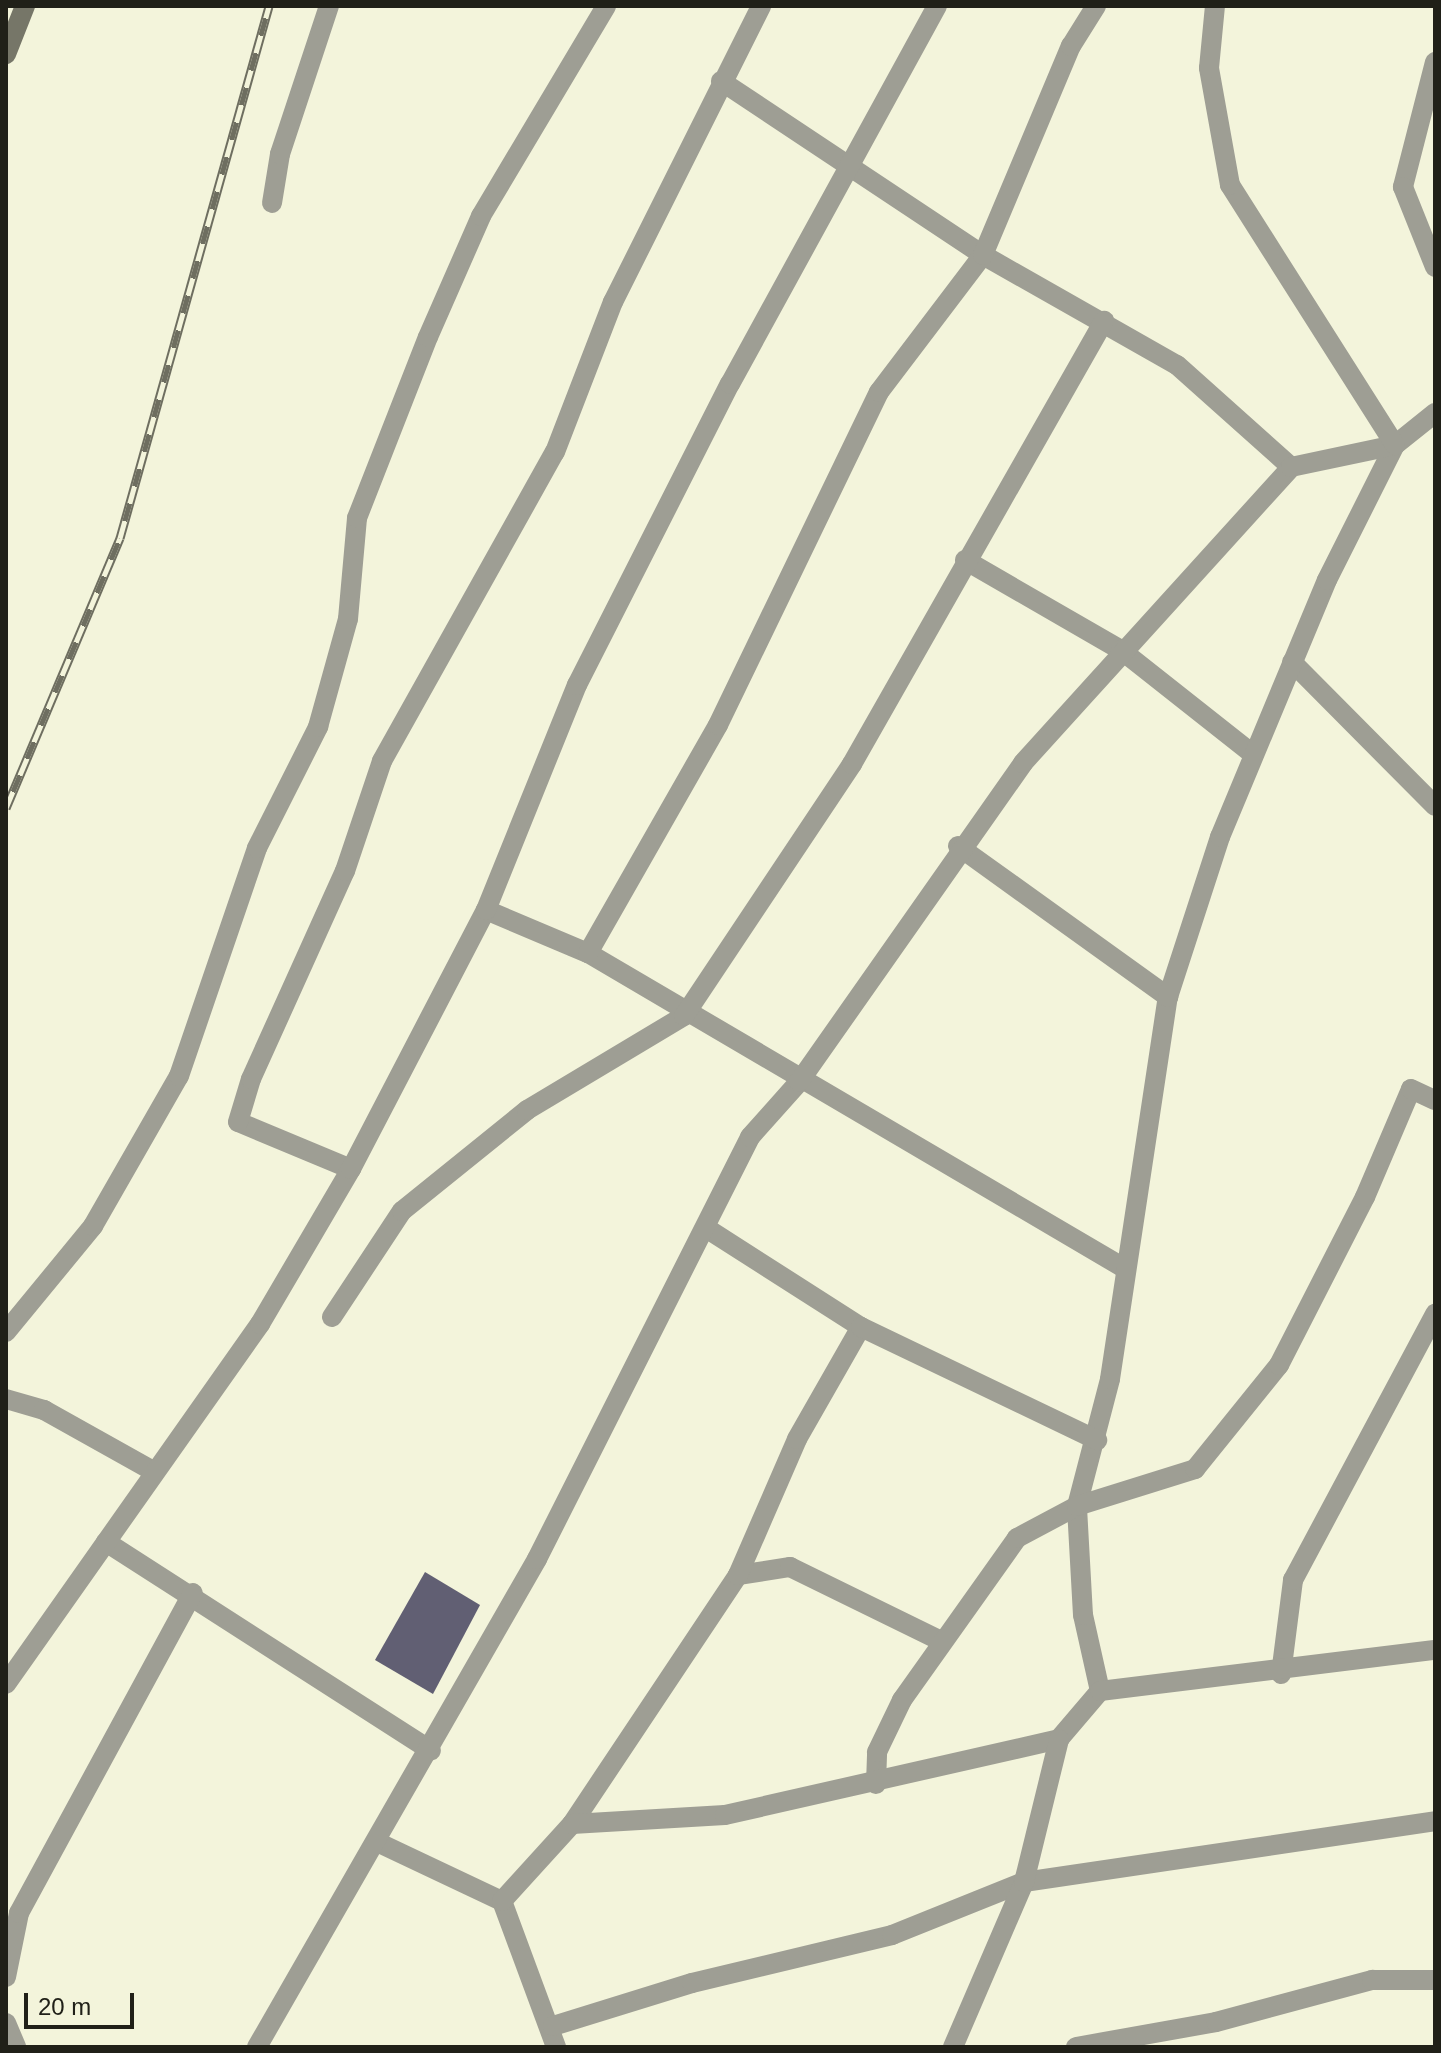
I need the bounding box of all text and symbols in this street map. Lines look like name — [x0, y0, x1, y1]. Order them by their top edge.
scale bar — [28, 1977, 138, 2027]
text: 20 m — [38, 1993, 91, 2020]

